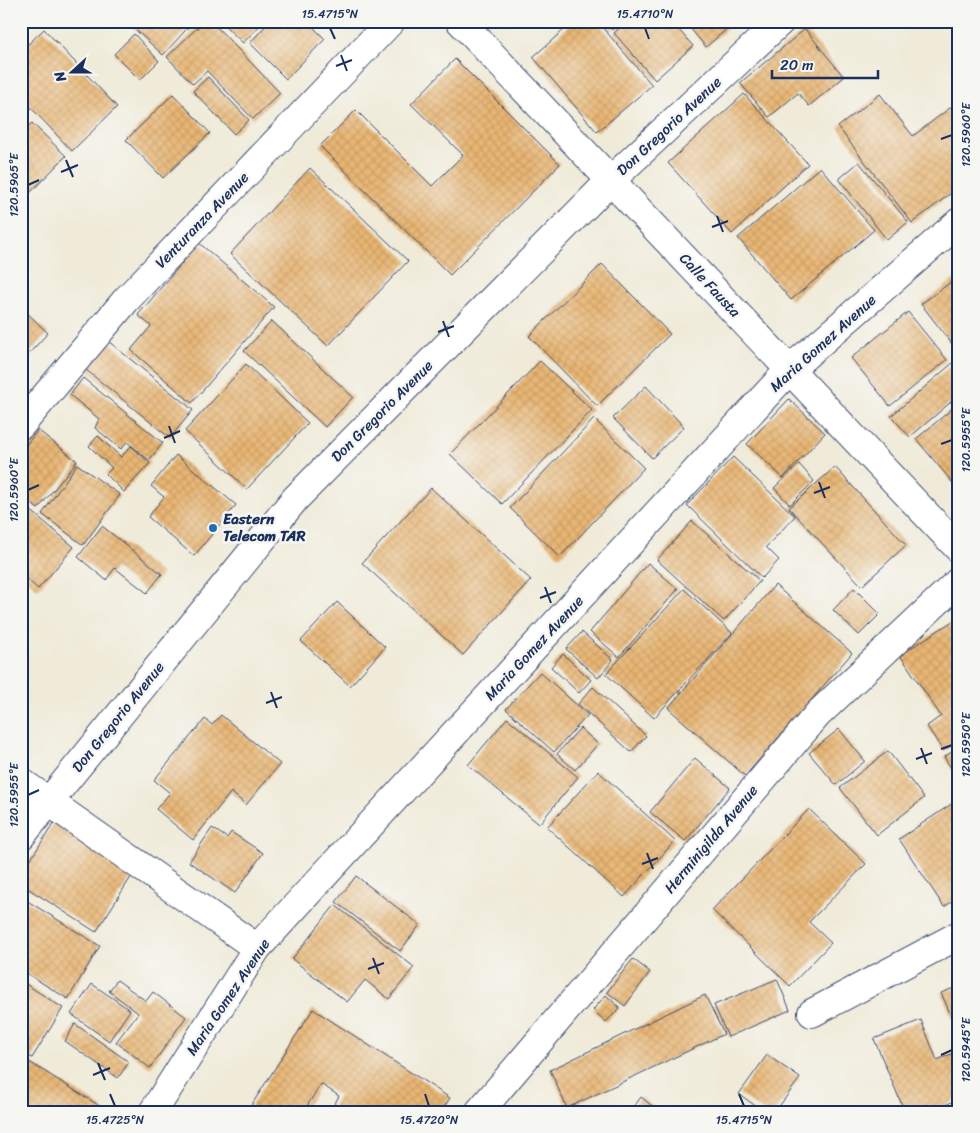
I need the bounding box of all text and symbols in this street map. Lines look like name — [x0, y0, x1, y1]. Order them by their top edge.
text: 15.4715°N — [302, 3, 359, 25]
text: 15.4710°N — [617, 3, 674, 25]
north arrow — [48, 48, 98, 98]
scale bar — [772, 48, 879, 80]
text: 20 m — [780, 52, 814, 78]
text: N — [47, 67, 74, 86]
street label: Don Gregorio Avenue — [610, 70, 728, 182]
text: 120.5960°E — [955, 102, 977, 167]
text: 120.5965°E — [3, 152, 25, 217]
street label: Venturanza Avenue — [149, 165, 256, 275]
street label: Calle Fausta — [673, 247, 747, 324]
street label: Maria Gomez Avenue — [764, 287, 883, 398]
street label: Don Gregorio Avenue — [325, 353, 440, 468]
text: 120.5955°E — [955, 406, 977, 472]
text: 120.5960°E — [3, 457, 25, 522]
place label: Eastern Telecom TAR — [223, 506, 306, 549]
marker: Eastern Telecom TAR — [207, 522, 219, 534]
street label: Maria Gomez Avenue — [478, 589, 590, 707]
street label: Don Gregorio Avenue — [65, 656, 171, 778]
text: 120.5950°E — [955, 711, 977, 777]
text: 120.5955°E — [3, 761, 25, 827]
street label: Herminigilda Avenue — [657, 778, 765, 899]
street label: Maria Gomez Avenue — [179, 933, 277, 1061]
text: 120.5945°E — [955, 1016, 977, 1082]
text: 15.4725°N — [86, 1109, 145, 1131]
text: 15.4720°N — [400, 1109, 459, 1131]
text: 15.4715°N — [716, 1109, 773, 1131]

